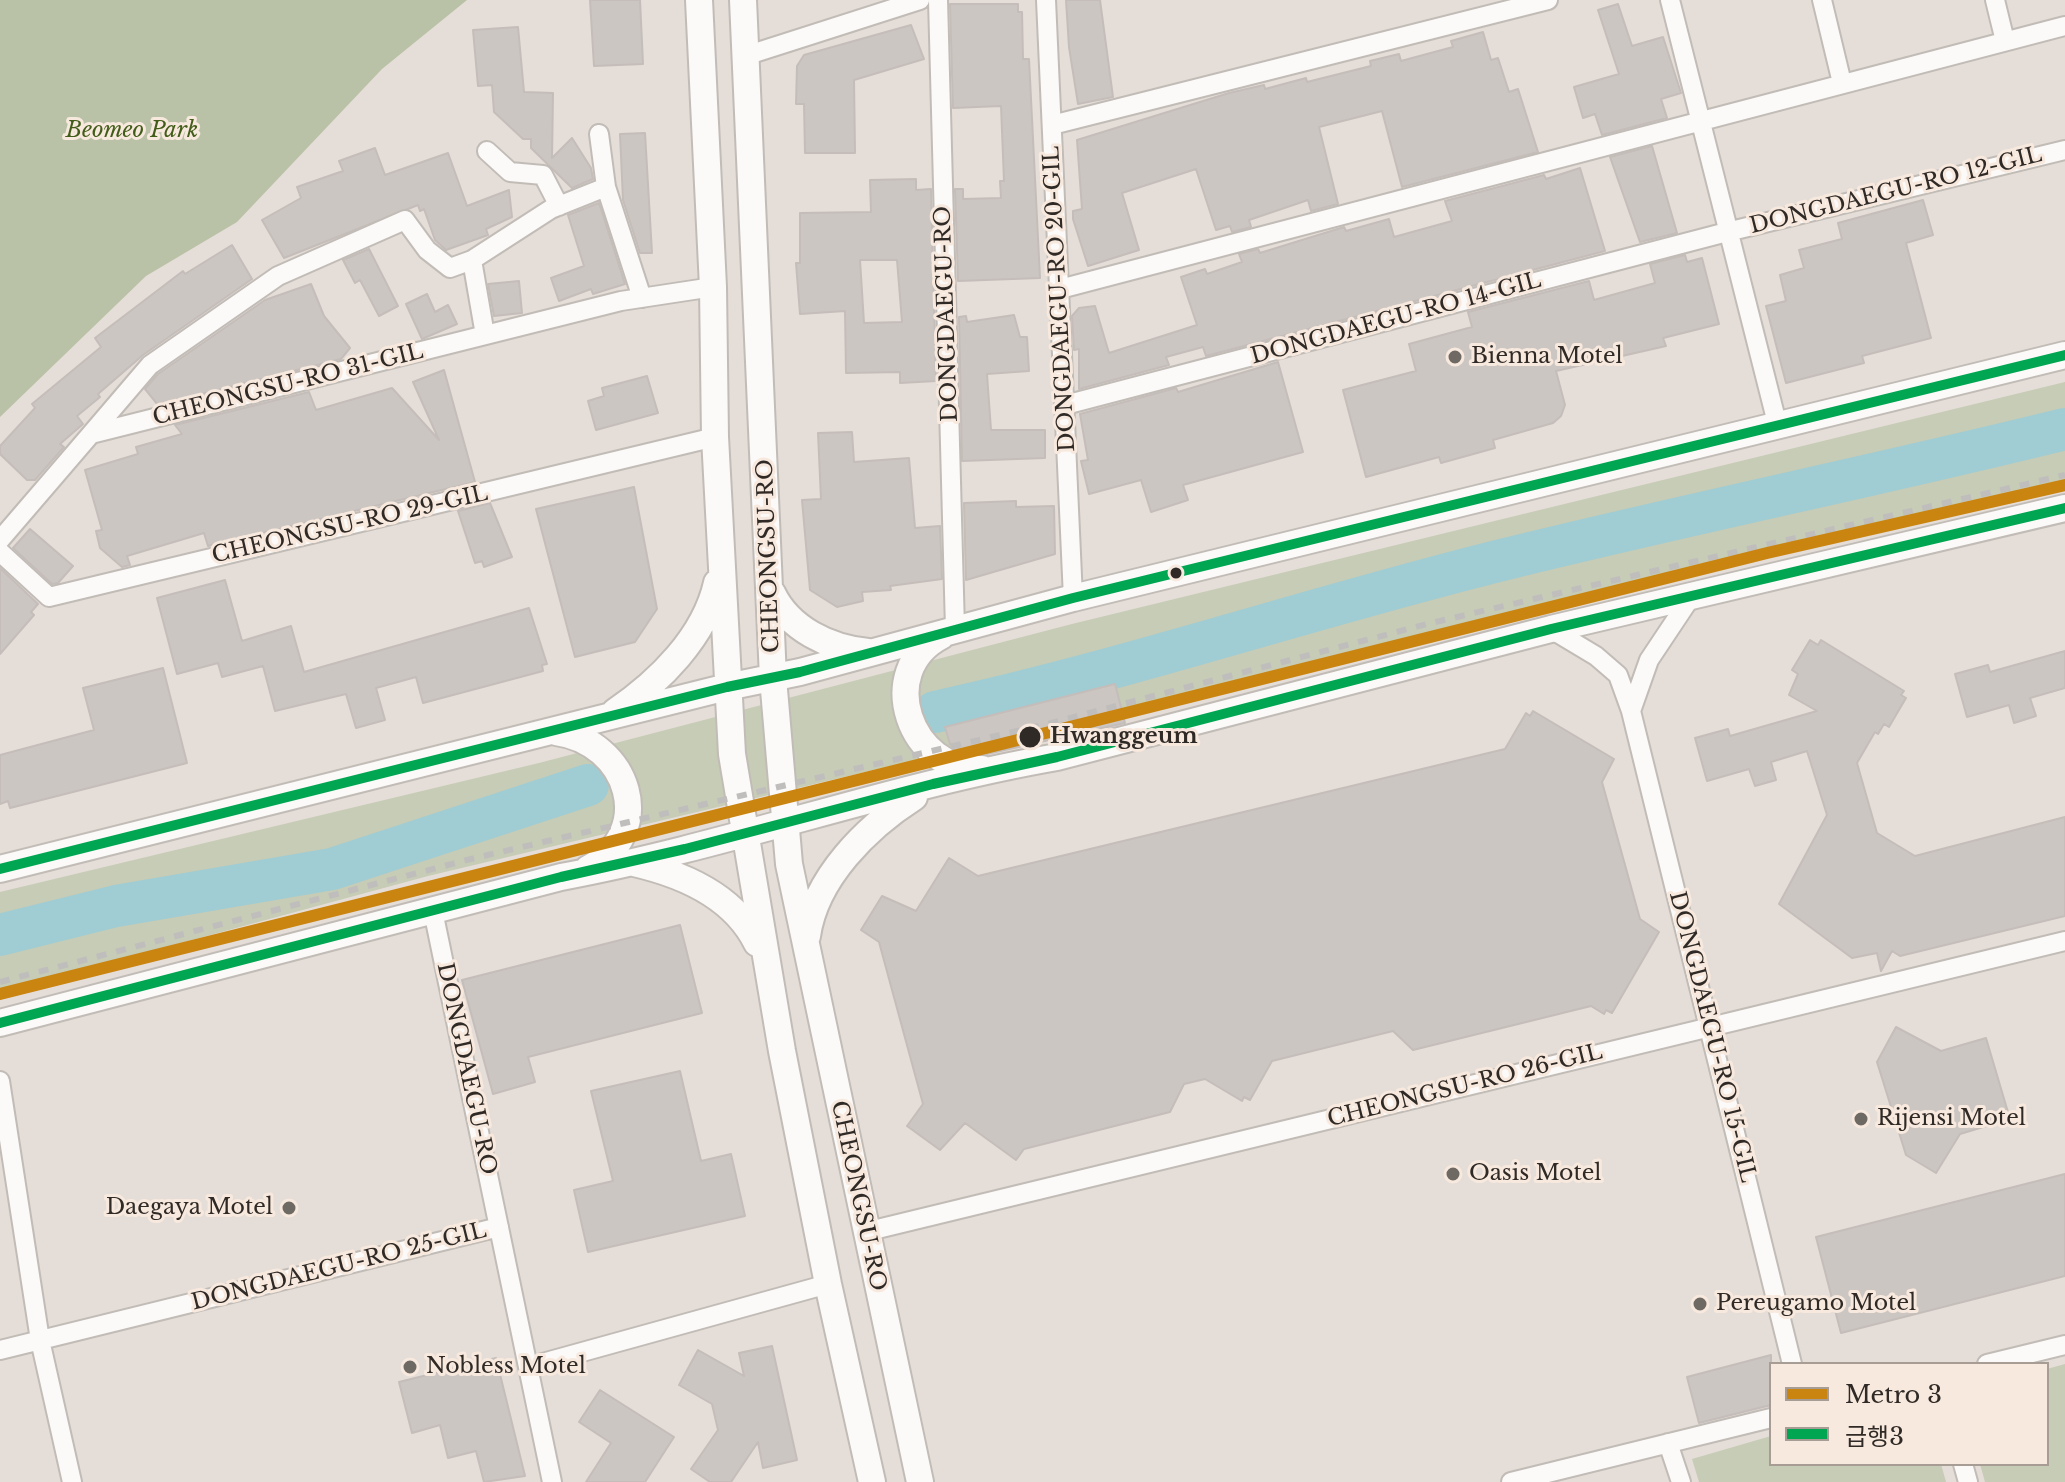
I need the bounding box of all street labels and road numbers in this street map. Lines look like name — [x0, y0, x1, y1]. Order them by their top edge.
street label: DONGDAEGU-RO 12-GIL — [1747, 142, 2045, 240]
street label: DONGDAEGU-RO 20-GIL — [1039, 145, 1081, 453]
street label: DONGDAEGU-RO — [930, 206, 964, 422]
street label: DONGDAEGU-RO 14-GIL — [1248, 267, 1544, 371]
street label: CHEONGSU-RO 31-GIL — [150, 339, 426, 431]
street label: CHEONGSU-RO — [752, 459, 786, 653]
street label: CHEONGSU-RO 29-GIL — [209, 480, 491, 570]
street label: DONGDAEGU-RO 15-GIL — [1663, 889, 1761, 1185]
street label: DONGDAEGU-RO — [431, 961, 501, 1177]
street label: CHEONGSU-RO 26-GIL — [1325, 1039, 1605, 1133]
street label: CHEONGSU-RO — [825, 1098, 891, 1294]
street label: DONGDAEGU-RO 25-GIL — [189, 1218, 489, 1316]

